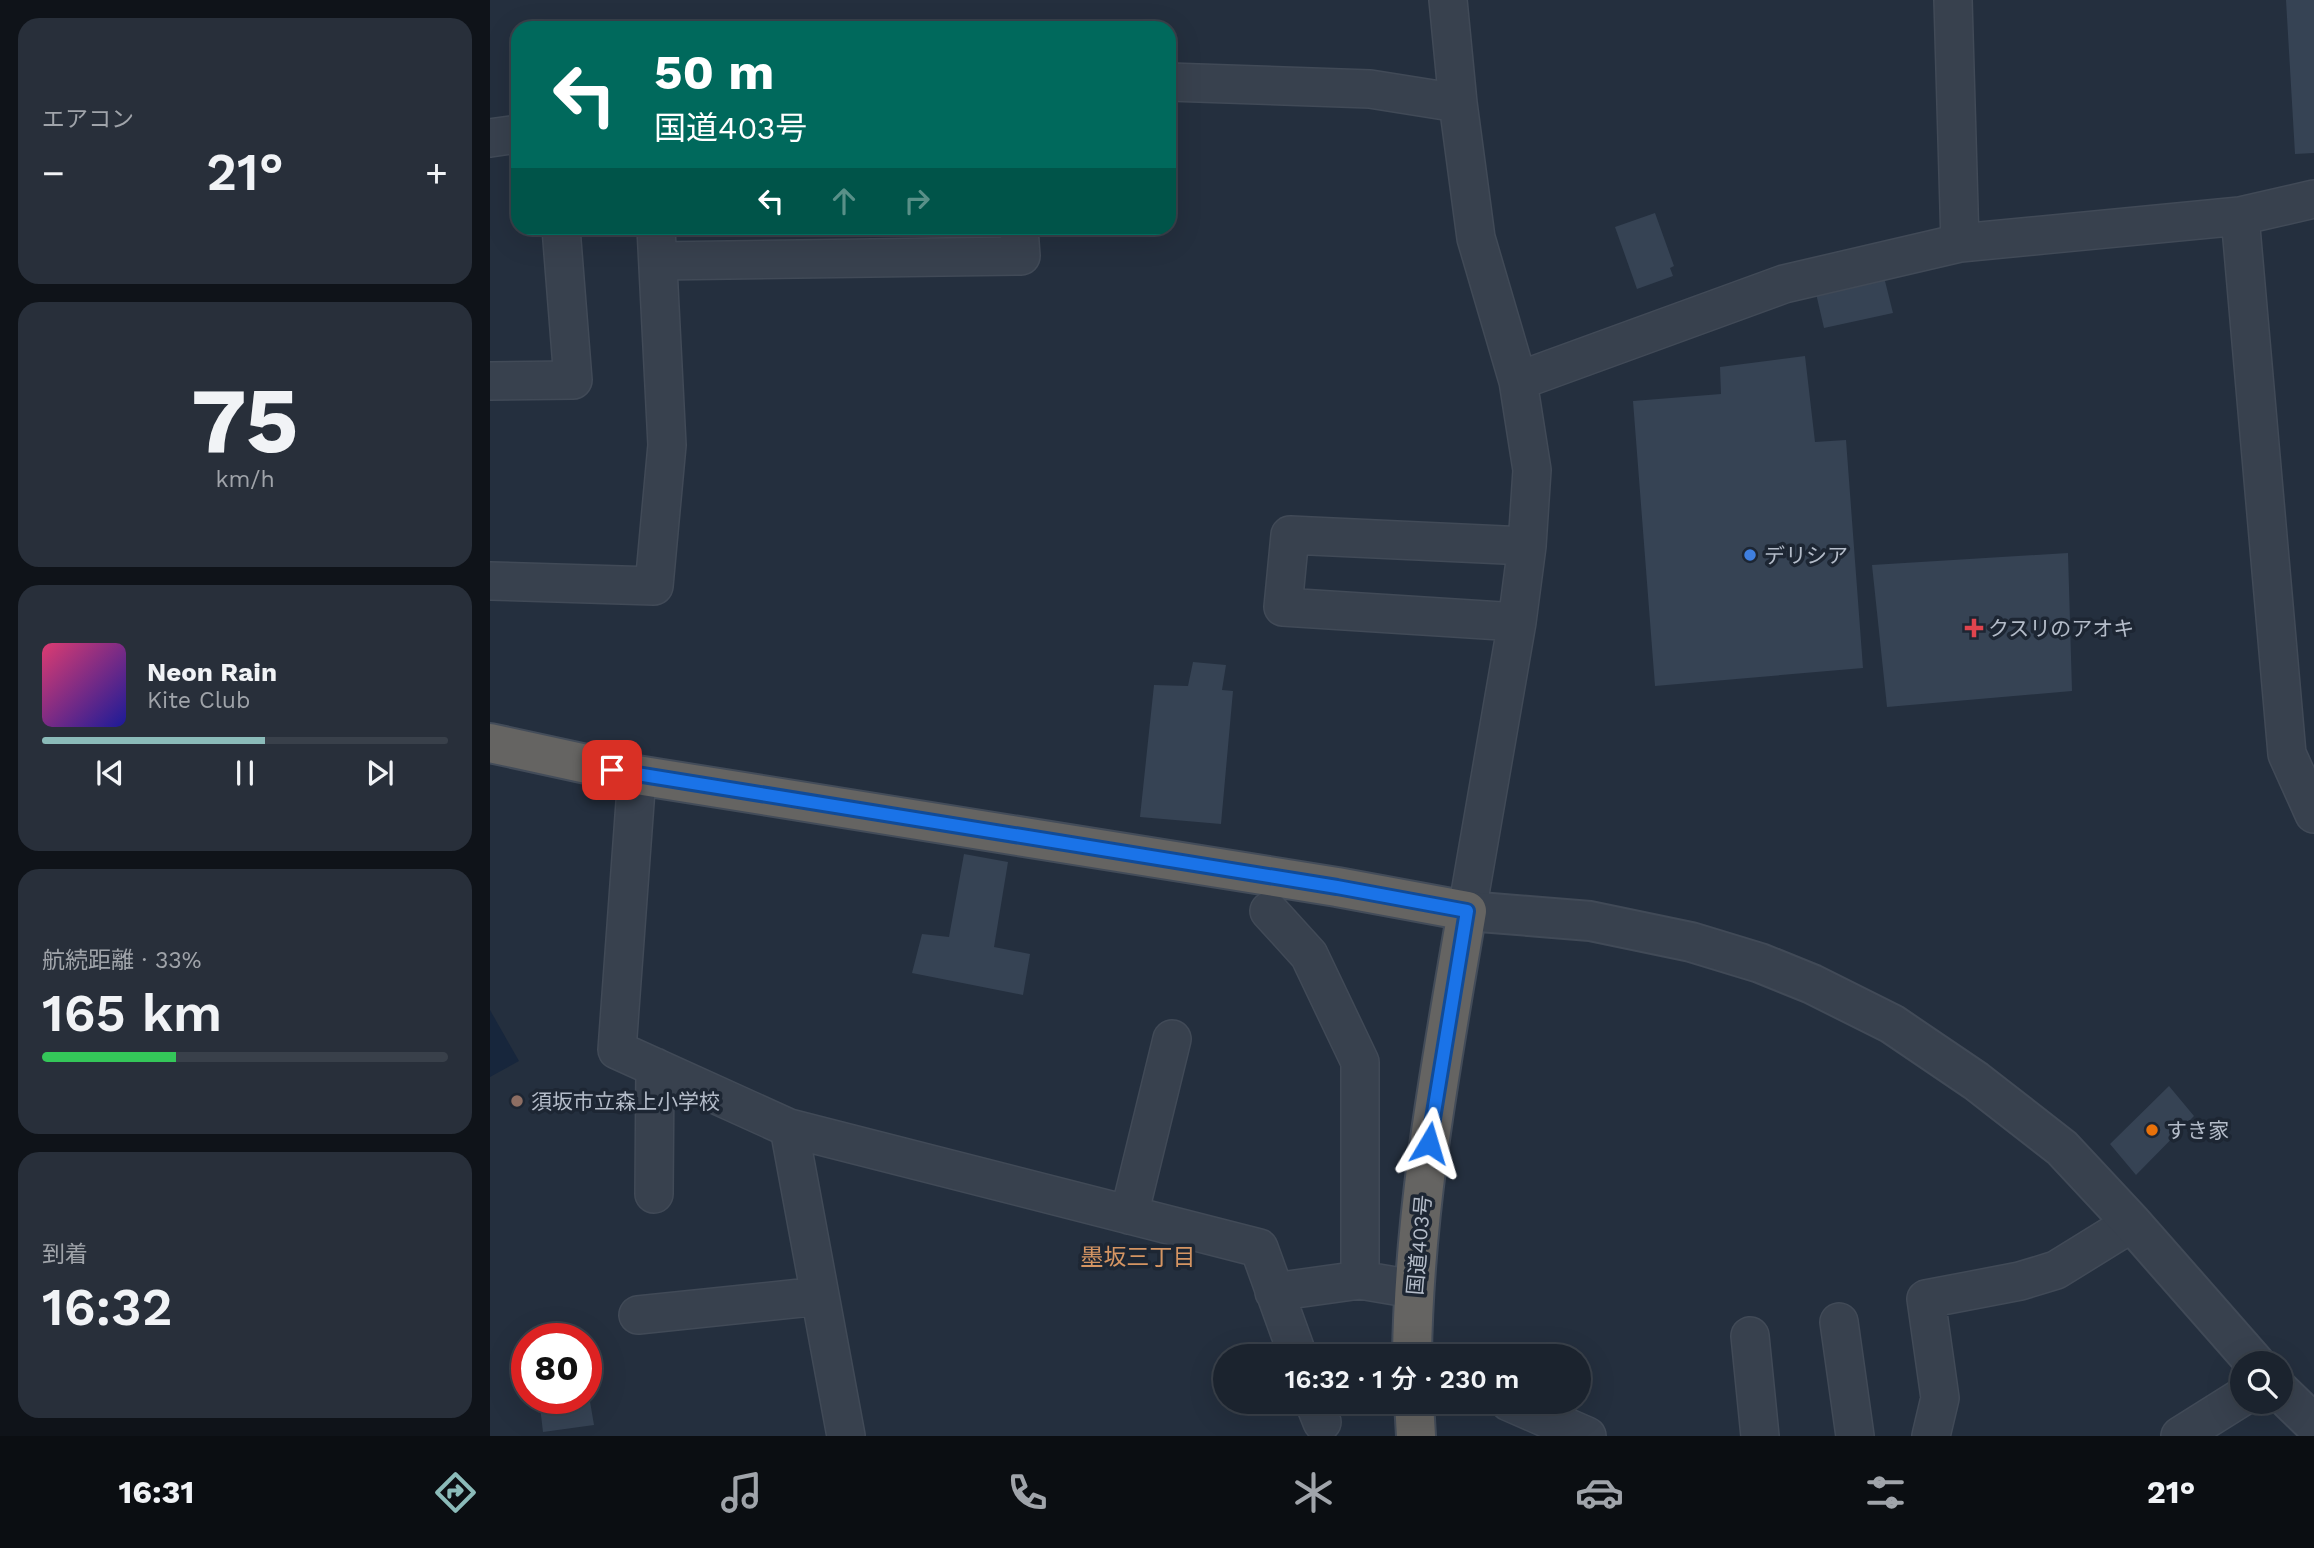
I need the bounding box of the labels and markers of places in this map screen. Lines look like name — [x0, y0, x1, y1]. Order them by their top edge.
place label: デリシア — [1764, 543, 1848, 568]
marker: デリシア — [1742, 547, 1758, 563]
place label: クスリのアオキ — [1988, 616, 2134, 641]
marker: クスリのアオキ — [1966, 620, 1982, 636]
pin — [582, 740, 642, 800]
place label: 須坂市立森上小学校 — [531, 1089, 720, 1114]
marker: 須坂市立森上小学校 — [509, 1093, 525, 1109]
place label: すき家 — [2166, 1118, 2229, 1143]
marker: すき家 — [2144, 1122, 2160, 1138]

